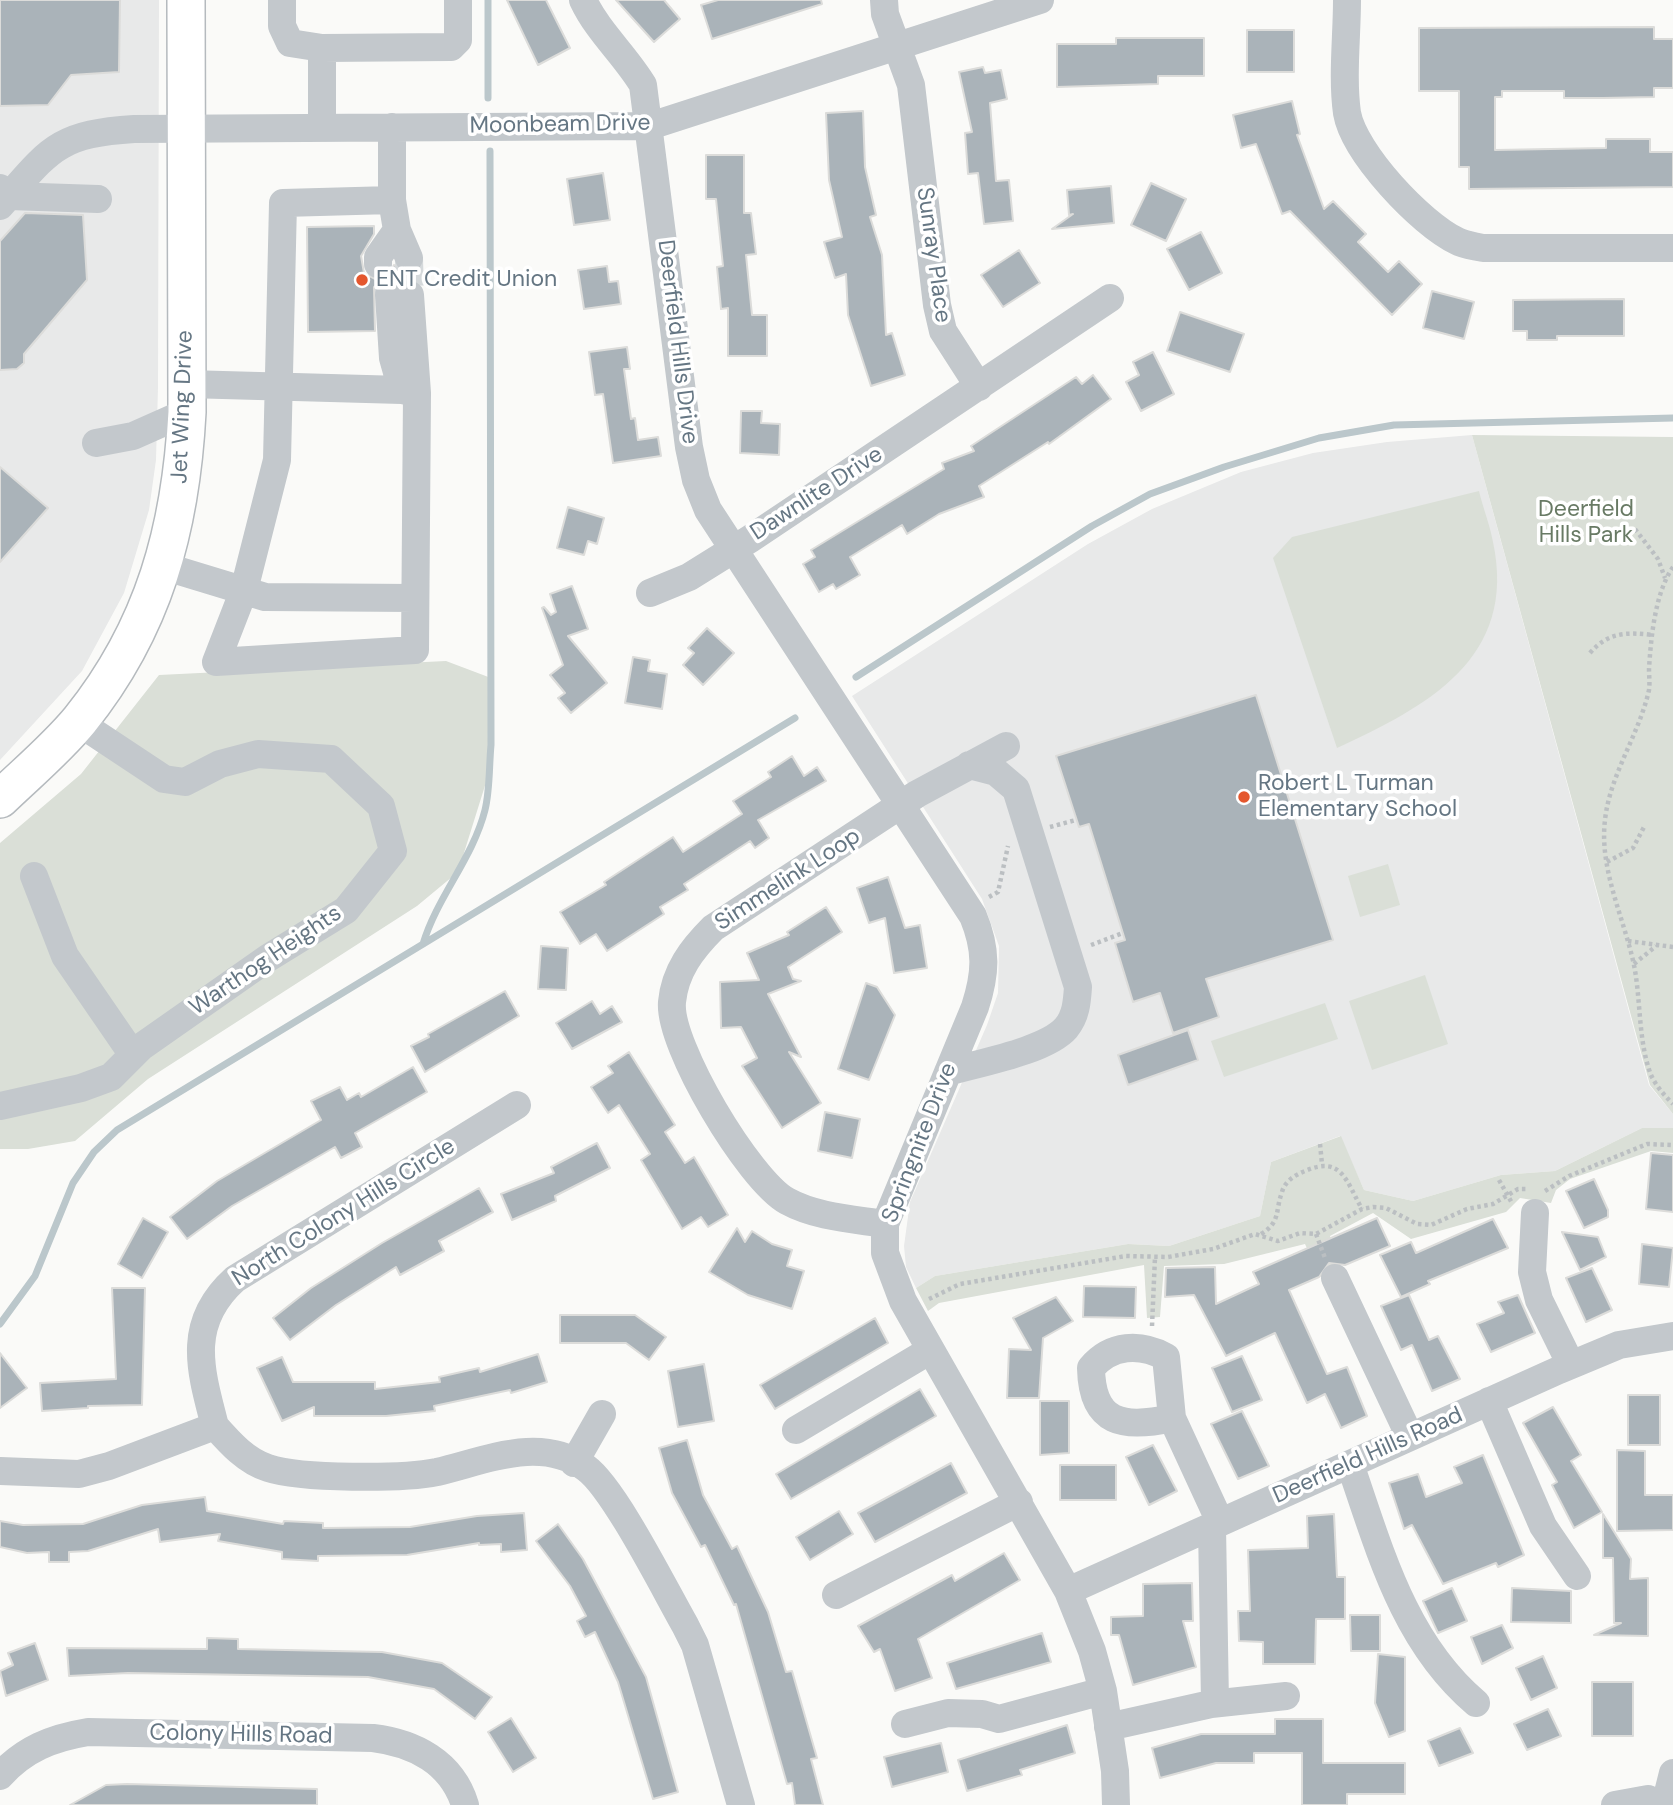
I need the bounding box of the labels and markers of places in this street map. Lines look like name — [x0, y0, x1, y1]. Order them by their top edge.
place label: ENT Credit Union — [376, 266, 557, 294]
marker: ENT Credit Union — [354, 272, 370, 288]
place label: Robert L Turman Elementary School — [1258, 770, 1457, 824]
marker: Robert L Turman Elementary School — [1236, 789, 1252, 805]

